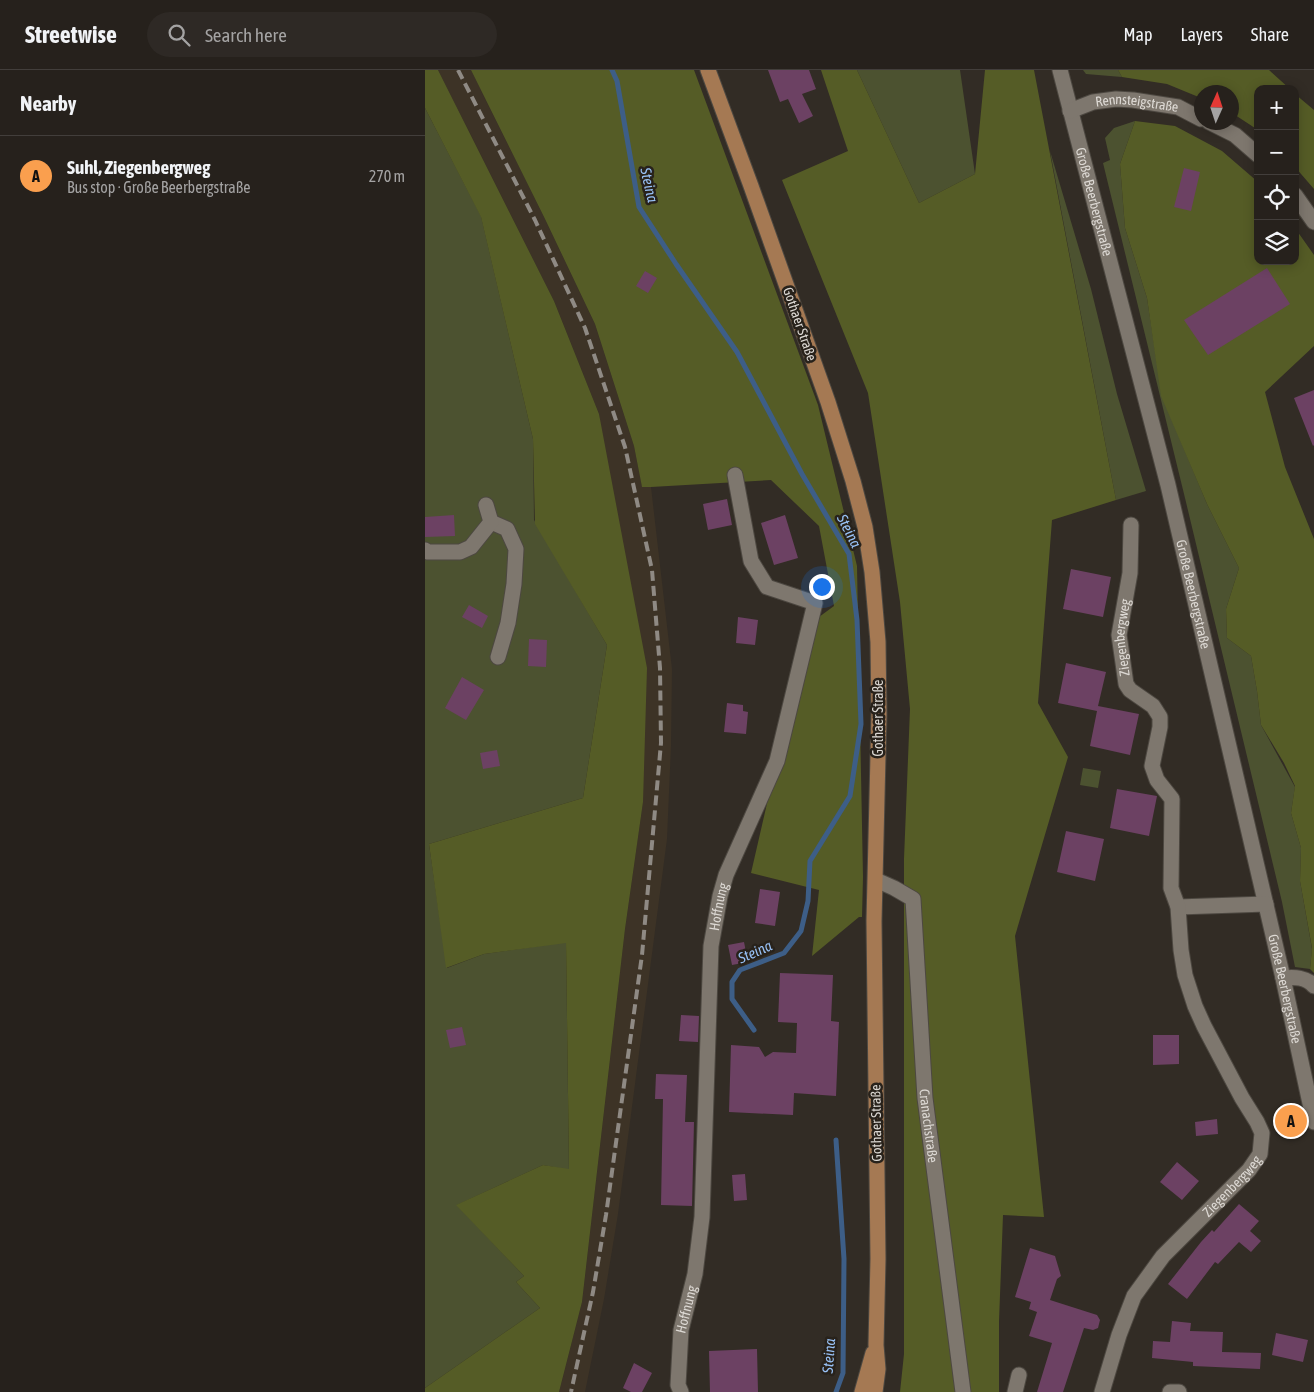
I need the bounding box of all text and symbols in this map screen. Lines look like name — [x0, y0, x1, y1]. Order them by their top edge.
search box — [147, 12, 497, 57]
text: Streetwise — [25, 21, 117, 48]
icon: search — [165, 21, 193, 49]
text: Search here — [205, 24, 287, 46]
text: Map — [1123, 24, 1152, 45]
text: Layers — [1180, 24, 1223, 45]
text: Share — [1251, 24, 1289, 45]
north arrow — [1194, 85, 1239, 130]
map controls — [1254, 85, 1299, 265]
button: + — [1254, 85, 1299, 130]
text: Nearby — [20, 91, 76, 115]
street label: Rennsteigstraße — [1094, 91, 1180, 115]
button: − — [1254, 130, 1299, 175]
street label: Große Beerbergstraße — [1072, 146, 1116, 258]
text: Suhl, Ziegenbergweg — [67, 156, 210, 178]
water label: Steina — [637, 165, 662, 204]
text: A — [32, 167, 40, 185]
text: 270 m — [369, 167, 405, 185]
button: locate — [1254, 175, 1299, 220]
text: Bus stop · Große Beerbergstraße — [67, 178, 250, 196]
button: layers — [1254, 220, 1299, 265]
street label: Gothaer Straße — [780, 285, 820, 363]
water label: Steina — [833, 510, 865, 550]
street label: Große Beerbergstraße — [1173, 538, 1214, 650]
your location — [809, 574, 835, 600]
street label: Ziegenbergweg — [1111, 598, 1133, 677]
street label: Gothaer Straße — [870, 680, 886, 756]
street label: Hoffnung — [706, 881, 731, 932]
street label: Große Beerbergstraße — [1265, 933, 1305, 1045]
water label: Steina — [734, 937, 774, 967]
street label: Gothaer Straße — [867, 1084, 885, 1162]
street label: Cranachstraße — [916, 1088, 941, 1164]
pin: A — [1275, 1102, 1307, 1140]
street label: Ziegenbergweg — [1199, 1152, 1265, 1220]
street label: Hoffnung — [672, 1284, 700, 1335]
water label: Steina — [819, 1338, 838, 1375]

